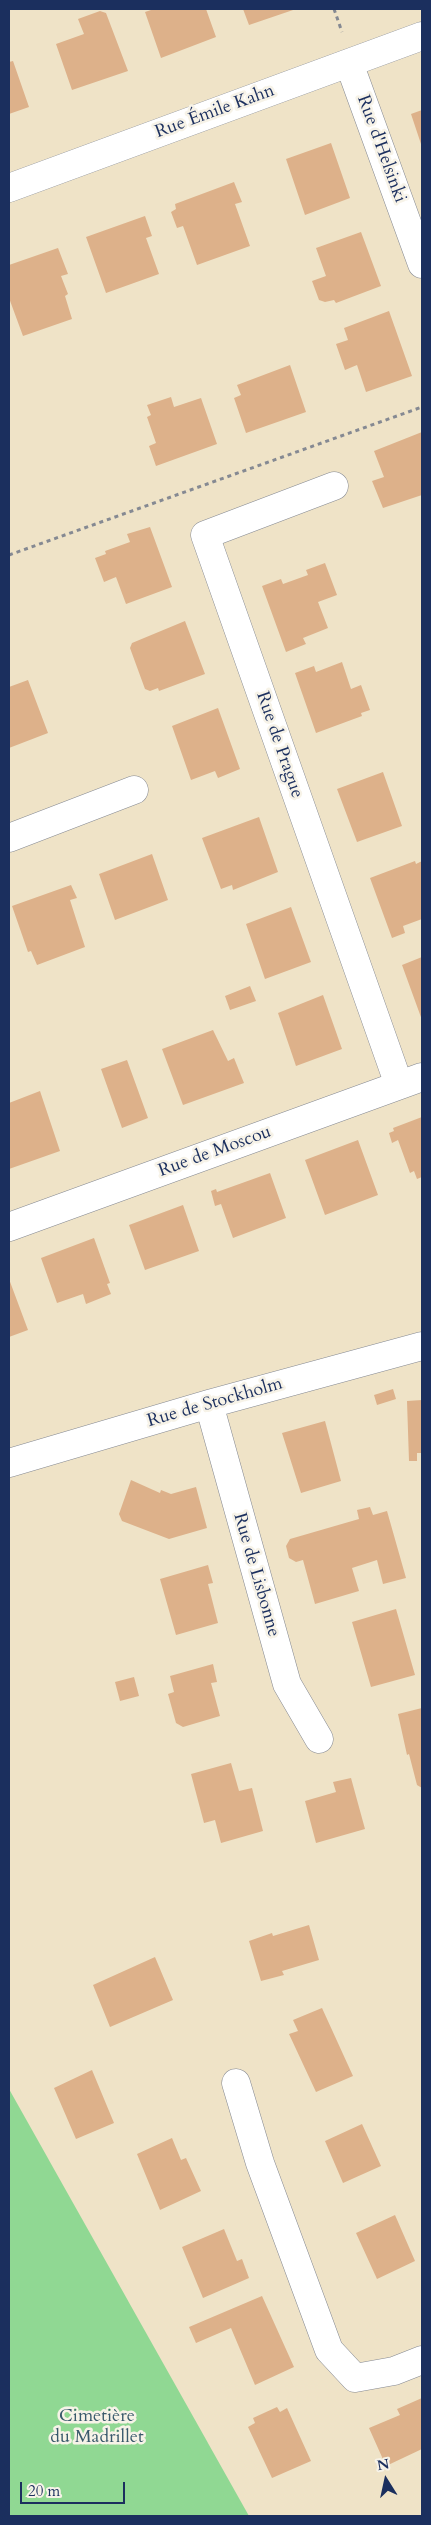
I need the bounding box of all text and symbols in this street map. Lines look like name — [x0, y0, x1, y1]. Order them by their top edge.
street label: Rue Émile Kahn — [152, 80, 278, 144]
street label: Rue d'Helsinki — [352, 92, 410, 206]
street label: Rue de Prague — [251, 689, 307, 801]
street label: Rue de Moscou — [156, 1122, 274, 1182]
street label: Rue de Stockholm — [145, 1373, 285, 1433]
street label: Rue de Lisbonne — [228, 1511, 284, 1639]
park label: Cimetière du Madrillet — [50, 2406, 144, 2448]
text: N — [376, 2454, 391, 2475]
north arrow — [361, 2455, 411, 2505]
scale bar — [22, 2472, 128, 2504]
text: 20 m — [28, 2481, 60, 2501]

